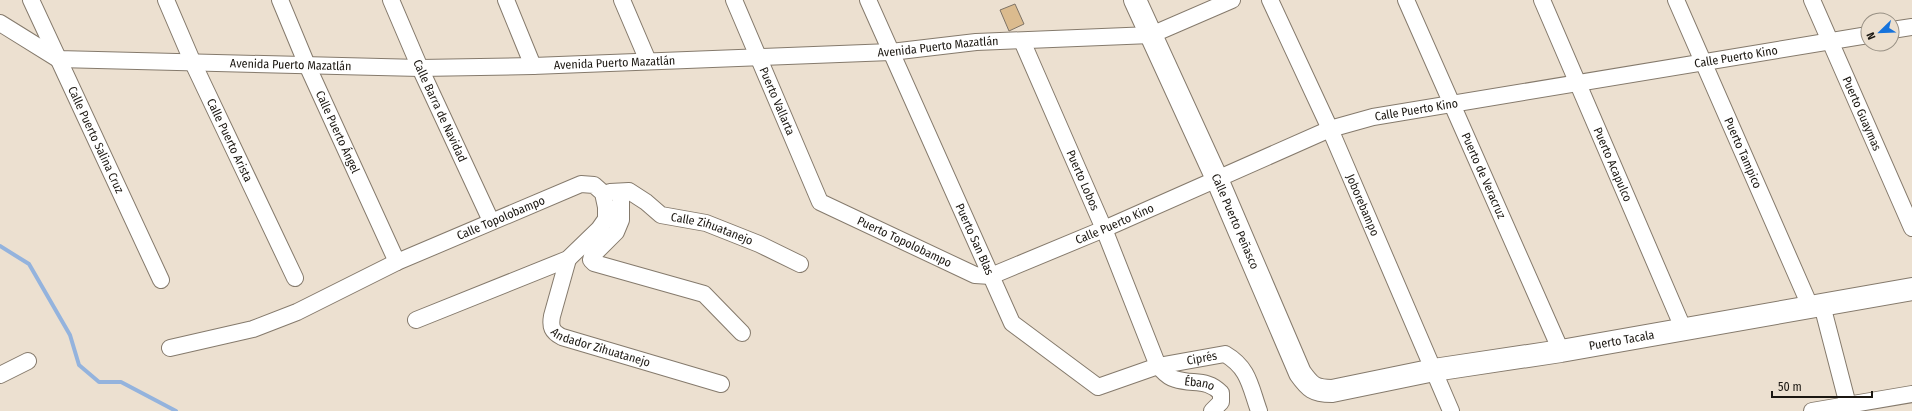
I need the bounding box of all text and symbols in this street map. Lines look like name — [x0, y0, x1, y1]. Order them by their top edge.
north arrow — [1860, 12, 1900, 52]
text: N — [1864, 30, 1879, 41]
street label: Avenida Puerto Mazatlán — [877, 34, 999, 60]
street label: Calle Puerto Kino — [1693, 43, 1779, 71]
street label: Avenida Puerto Mazatlán — [554, 53, 675, 72]
street label: Avenida Puerto Mazatlán — [230, 56, 352, 73]
street label: Calle Barra de Navidad — [410, 57, 470, 164]
street label: Puerto Vallarta — [756, 65, 798, 138]
street label: Puerto Guaymas — [1839, 74, 1884, 153]
street label: Calle Puerto Salina Cruz — [65, 84, 127, 196]
street label: Calle Puerto Ángel — [313, 88, 363, 175]
street label: Calle Puerto Arista — [204, 96, 255, 184]
street label: Calle Puerto Kino — [1374, 96, 1459, 124]
street label: Puerto Tampico — [1721, 115, 1765, 191]
street label: Puerto Acapulco — [1591, 125, 1635, 204]
street label: Puerto de Veracruz — [1459, 131, 1509, 221]
street label: Puerto Lobos — [1063, 148, 1102, 213]
street label: Calle Puerto Peñasco — [1209, 171, 1262, 271]
street label: Joborebampo — [1343, 172, 1382, 238]
street label: Calle Topolobampo — [455, 193, 547, 243]
street label: Puerto San Blas — [953, 201, 997, 277]
street label: Calle Puerto Kino — [1073, 201, 1156, 247]
street label: Calle Zihuatanejo — [670, 210, 755, 248]
street label: Puerto Topolobampo — [855, 214, 954, 270]
street label: Andador Zihuatanejo — [548, 325, 652, 370]
street label: Puerto Tacala — [1588, 328, 1655, 353]
street label: Ciprés — [1186, 349, 1218, 368]
street label: Ébano — [1184, 373, 1217, 393]
scale bar — [1772, 373, 1872, 399]
text: 50 m — [1778, 380, 1802, 394]

